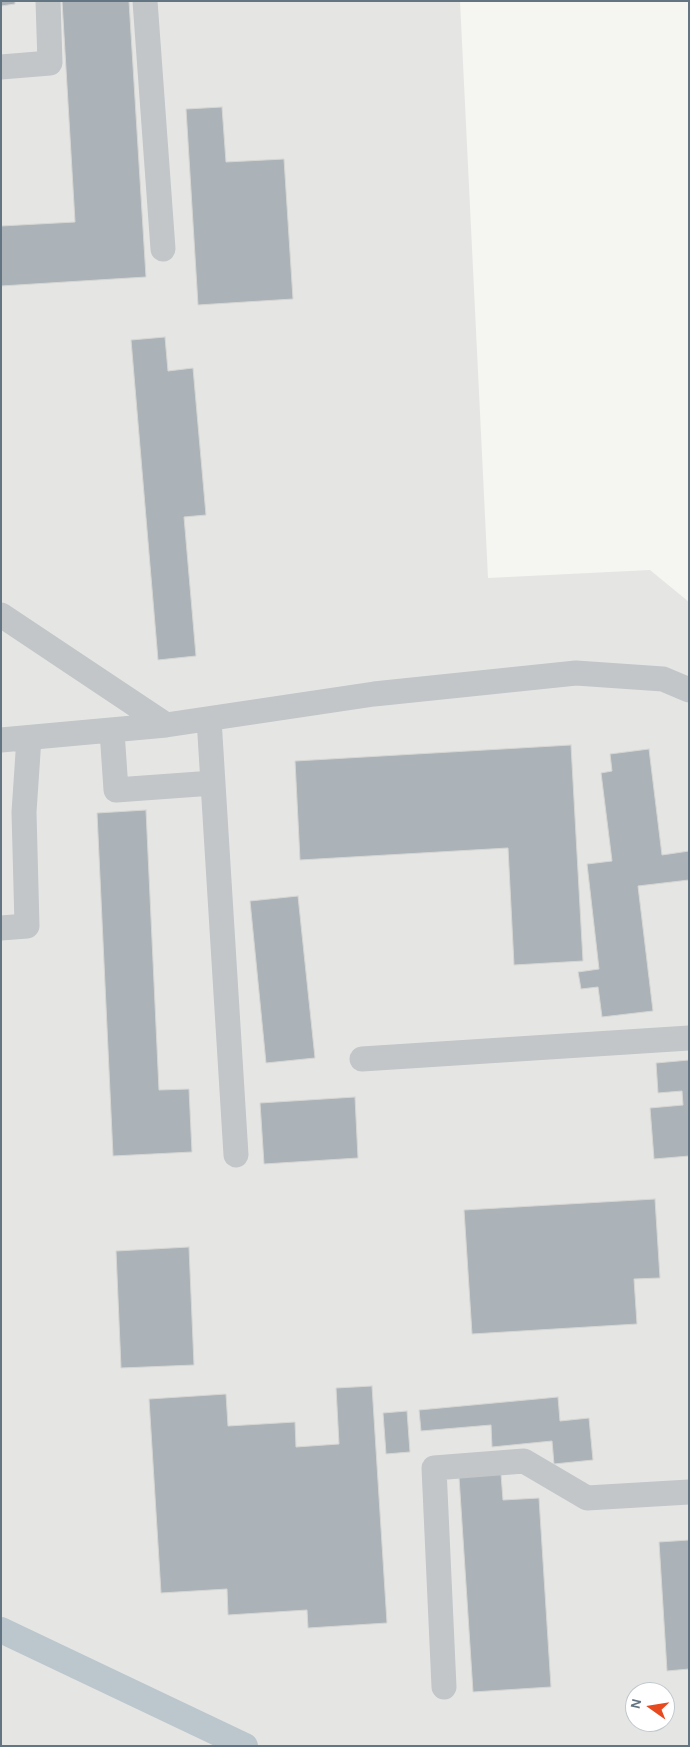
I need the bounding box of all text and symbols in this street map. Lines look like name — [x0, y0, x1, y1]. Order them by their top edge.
north arrow — [625, 1682, 675, 1732]
text: N — [628, 1698, 644, 1710]

